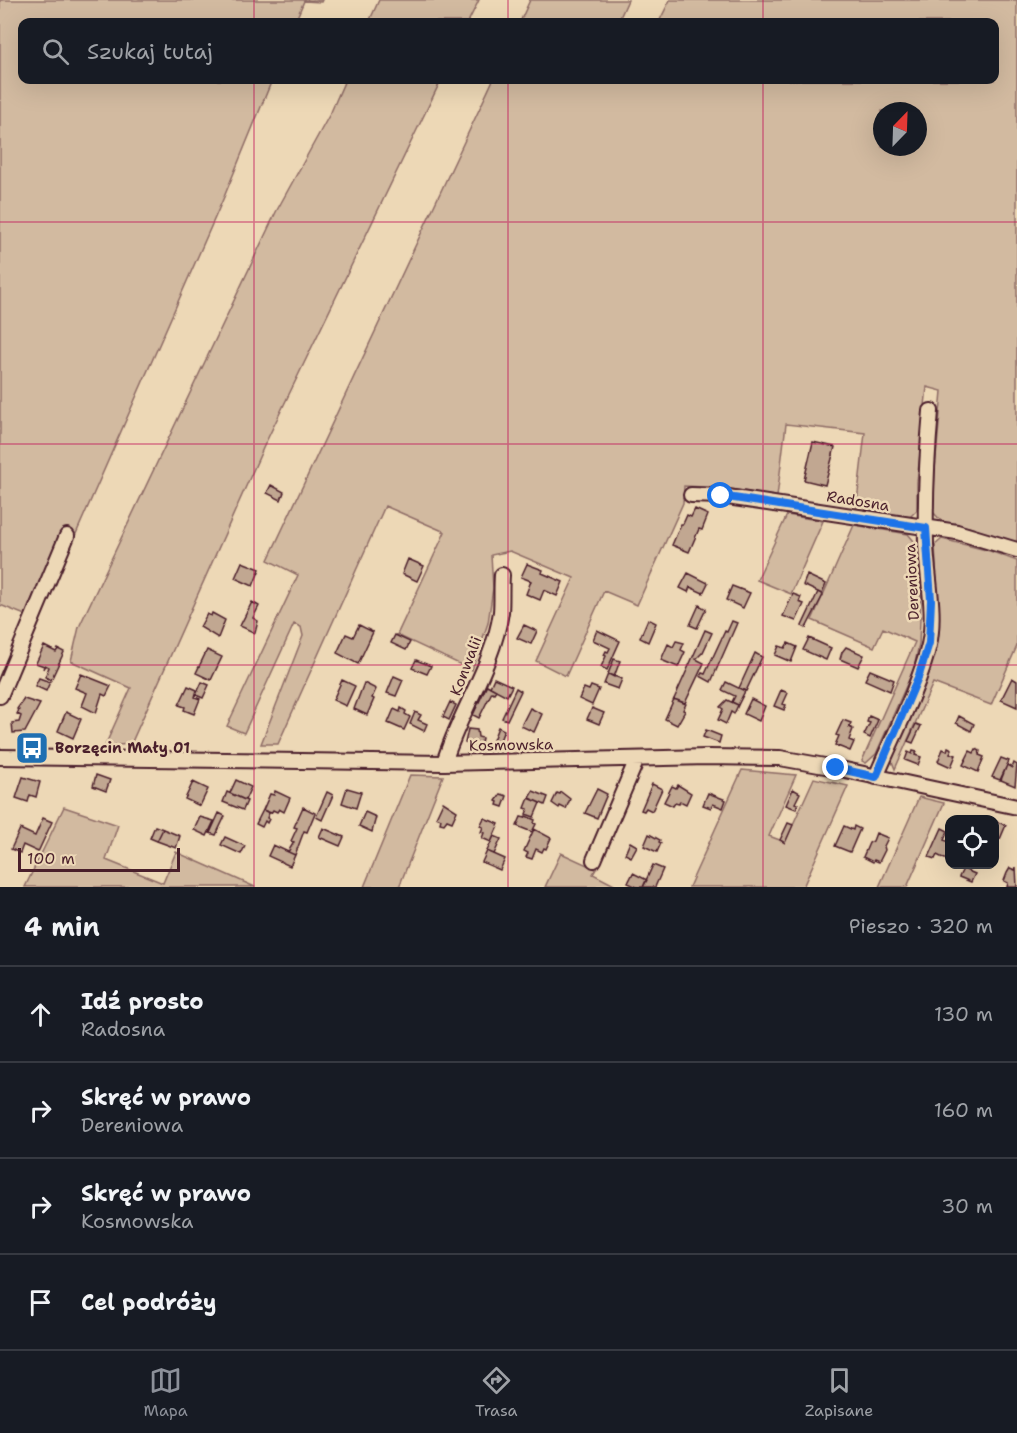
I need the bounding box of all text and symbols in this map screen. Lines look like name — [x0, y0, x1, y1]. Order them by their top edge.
search box — [18, 18, 999, 84]
icon: search — [39, 35, 72, 68]
text: Szukaj tutaj — [87, 37, 213, 66]
north arrow — [873, 102, 927, 156]
route start — [707, 482, 733, 508]
street label: Radosna — [825, 486, 891, 516]
street label: Dereniowa — [900, 543, 924, 621]
street label: Konwalii — [446, 633, 486, 699]
bus stop icon: Borzęcin Mały 01 — [14, 730, 50, 766]
street label: Kosmowska — [469, 734, 554, 756]
place label: Borzęcin Mały 01 — [55, 738, 190, 758]
route end — [822, 754, 848, 780]
map controls — [945, 815, 999, 869]
button: locate — [945, 815, 999, 869]
scale bar — [18, 845, 180, 872]
text: 100 m — [27, 848, 75, 869]
text: 4 min — [24, 909, 100, 944]
text: Pieszo · 320 m — [849, 913, 993, 939]
text: Idź prosto — [81, 987, 204, 1016]
icon: ahead — [24, 998, 57, 1031]
text: 130 m — [934, 1001, 993, 1027]
text: Radosna — [81, 1016, 165, 1042]
text: Skręć w prawo — [81, 1083, 251, 1112]
icon: right — [24, 1094, 57, 1127]
text: 160 m — [934, 1097, 993, 1123]
text: Dereniowa — [81, 1112, 183, 1138]
text: Skręć w prawo — [81, 1179, 251, 1208]
icon: right — [24, 1190, 57, 1223]
text: 30 m — [941, 1193, 993, 1219]
text: Kosmowska — [81, 1208, 194, 1234]
icon: arrive — [24, 1286, 57, 1319]
text: Cel podróży — [81, 1288, 217, 1317]
tab: Mapa — [144, 1364, 188, 1421]
tab: Trasa — [475, 1364, 518, 1421]
tab: Zapisane — [805, 1364, 873, 1421]

